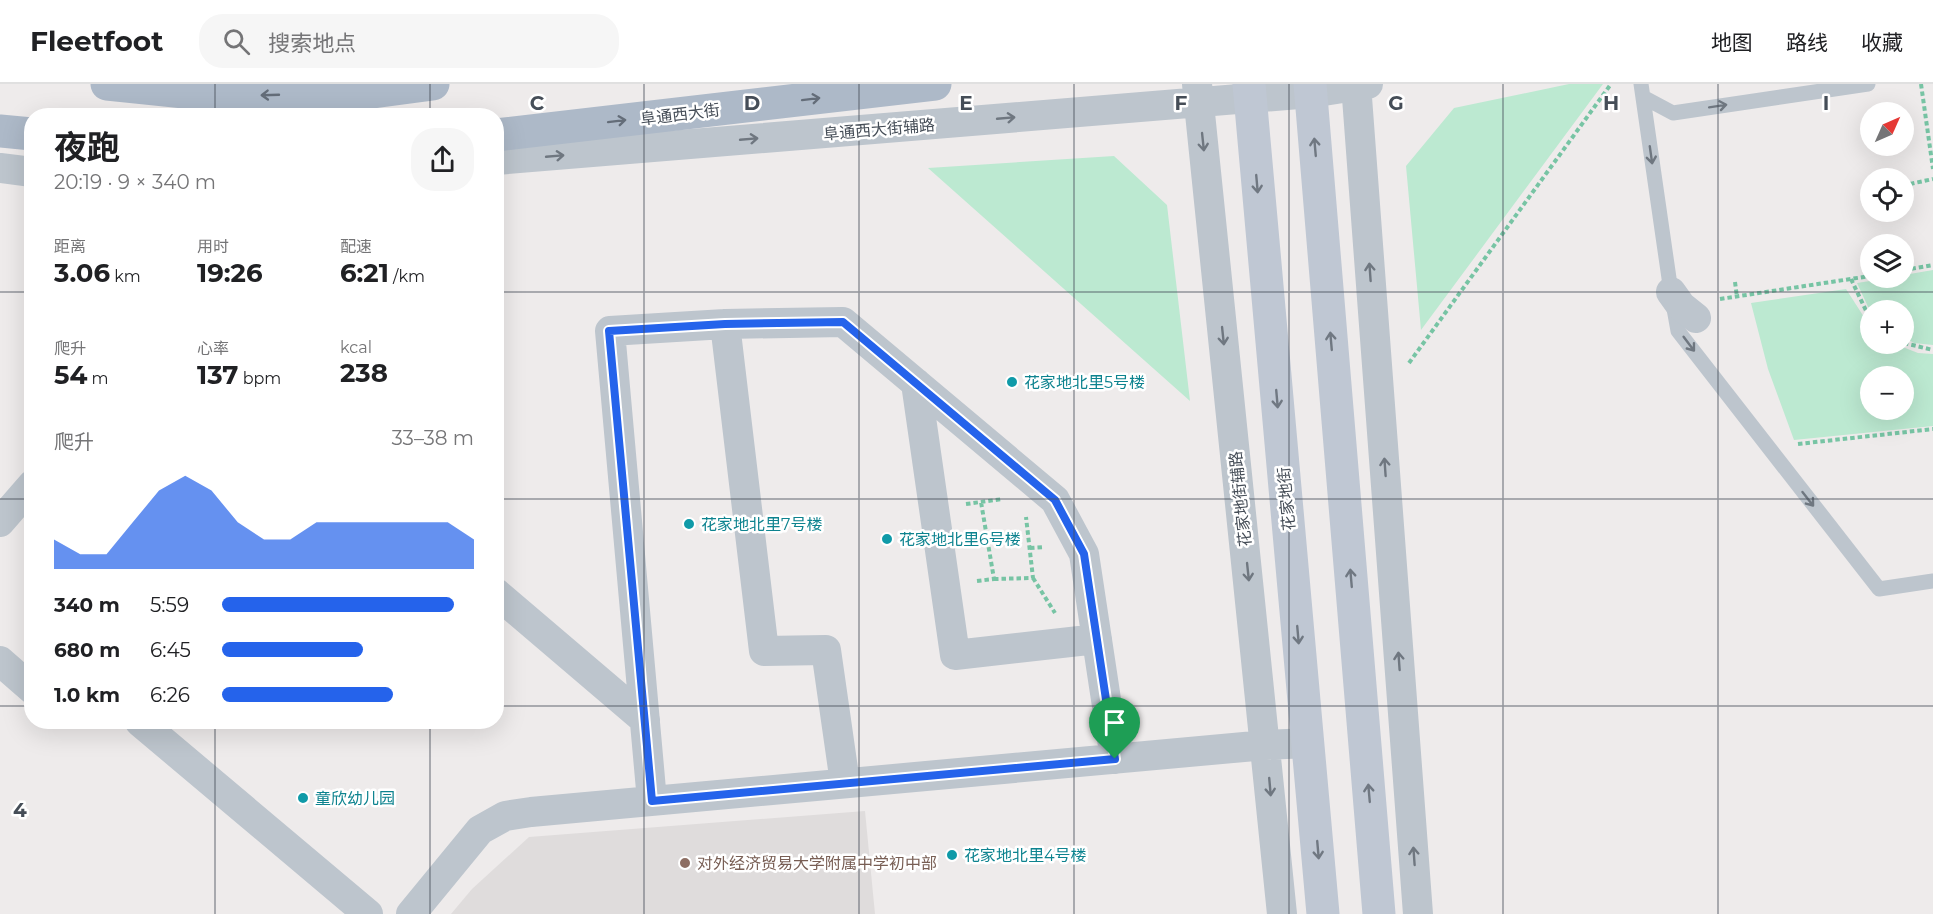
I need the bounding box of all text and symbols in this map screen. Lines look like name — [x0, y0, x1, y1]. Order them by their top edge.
search box — [199, 14, 619, 68]
text: Fleetfoot — [30, 24, 163, 58]
icon: search — [220, 25, 253, 58]
text: 搜索地点 — [268, 30, 356, 57]
text: 地图 — [1711, 30, 1753, 55]
text: 路线 — [1786, 30, 1828, 55]
text: 收藏 — [1861, 30, 1903, 55]
one-way arrow — [261, 89, 281, 101]
text: C — [530, 91, 545, 115]
text: D — [744, 91, 760, 115]
text: E — [959, 91, 973, 115]
text: F — [1175, 91, 1188, 115]
text: G — [1388, 91, 1404, 115]
text: H — [1603, 91, 1619, 115]
text: I — [1823, 91, 1829, 115]
one-way arrow — [800, 93, 820, 104]
street label: 阜通西大街 — [639, 100, 721, 129]
one-way arrow — [1708, 101, 1727, 112]
north arrow — [1860, 102, 1914, 156]
map controls — [1860, 102, 1914, 420]
one-way arrow — [996, 112, 1016, 123]
street label: 阜通西大街辅路 — [822, 115, 936, 144]
one-way arrow — [607, 116, 627, 127]
text: 夜跑 — [54, 127, 120, 167]
button: share — [411, 128, 474, 191]
one-way arrow — [1198, 132, 1209, 152]
one-way arrow — [739, 134, 759, 145]
one-way arrow — [1309, 138, 1320, 158]
one-way arrow — [1645, 145, 1656, 165]
one-way arrow — [544, 150, 564, 161]
button: locate — [1860, 168, 1914, 222]
text: 20:19 · 9 × 340 m — [54, 170, 216, 194]
one-way arrow — [1252, 174, 1263, 194]
button: layers — [1860, 234, 1914, 288]
text: 距离 — [54, 237, 86, 256]
text: 用时 — [197, 237, 229, 256]
text: 配速 — [340, 237, 372, 256]
text: 3.06 — [54, 257, 110, 289]
text: 19:26 — [197, 257, 262, 289]
text: 6:21 — [340, 257, 389, 289]
one-way arrow — [1364, 263, 1375, 283]
text: km — [110, 267, 141, 286]
text: /km — [389, 267, 425, 286]
button: + — [1860, 300, 1914, 354]
one-way arrow — [1218, 326, 1229, 346]
one-way arrow — [1325, 332, 1336, 352]
one-way arrow — [1682, 336, 1695, 352]
text: kcal — [340, 338, 372, 357]
text: 爬升 — [54, 339, 86, 358]
text: 心率 — [197, 339, 229, 358]
text: 238 — [340, 357, 388, 389]
text: 54 — [54, 359, 87, 391]
text: 137 — [197, 359, 238, 391]
button: − — [1860, 366, 1914, 420]
text: m — [87, 369, 109, 388]
text: bpm — [238, 369, 281, 388]
place label: 花家地北里5号楼 — [1024, 373, 1145, 392]
marker: 花家地北里5号楼 — [1005, 375, 1019, 389]
one-way arrow — [1272, 389, 1283, 409]
text: 33–38 m — [391, 426, 474, 450]
text: 爬升 — [54, 430, 94, 454]
street label: 花家地街辅路 — [1226, 450, 1255, 548]
one-way arrow — [1379, 457, 1390, 477]
street label: 花家地街 — [1274, 466, 1299, 532]
one-way arrow — [1802, 491, 1815, 507]
place label: 花家地北里7号楼 — [701, 515, 822, 534]
marker: 花家地北里7号楼 — [682, 517, 696, 531]
place label: 花家地北里6号楼 — [899, 530, 1021, 549]
marker: 花家地北里6号楼 — [880, 532, 894, 546]
one-way arrow — [1243, 561, 1254, 581]
one-way arrow — [1345, 568, 1356, 588]
text: 340 m — [54, 593, 120, 617]
text: 5:59 — [150, 593, 189, 617]
one-way arrow — [1293, 625, 1304, 645]
text: 680 m — [54, 638, 120, 662]
text: 6:45 — [150, 638, 191, 662]
one-way arrow — [1393, 652, 1404, 672]
text: 1.0 km — [54, 683, 120, 707]
text: 6:26 — [150, 683, 190, 707]
pin — [1089, 697, 1140, 759]
icon: arrive — [1098, 706, 1131, 739]
one-way arrow — [1265, 776, 1276, 796]
one-way arrow — [1363, 783, 1374, 803]
place label: 童欣幼儿园 — [315, 789, 395, 808]
marker: 童欣幼儿园 — [296, 791, 310, 805]
text: 4 — [13, 798, 27, 822]
one-way arrow — [1313, 840, 1324, 860]
place label: 花家地北里4号楼 — [964, 846, 1087, 865]
one-way arrow — [1408, 846, 1419, 866]
marker: 花家地北里4号楼 — [945, 848, 959, 862]
place label: 对外经济贸易大学附属中学初中部 — [697, 854, 937, 873]
marker: 对外经济贸易大学附属中学初中部 — [678, 856, 692, 870]

